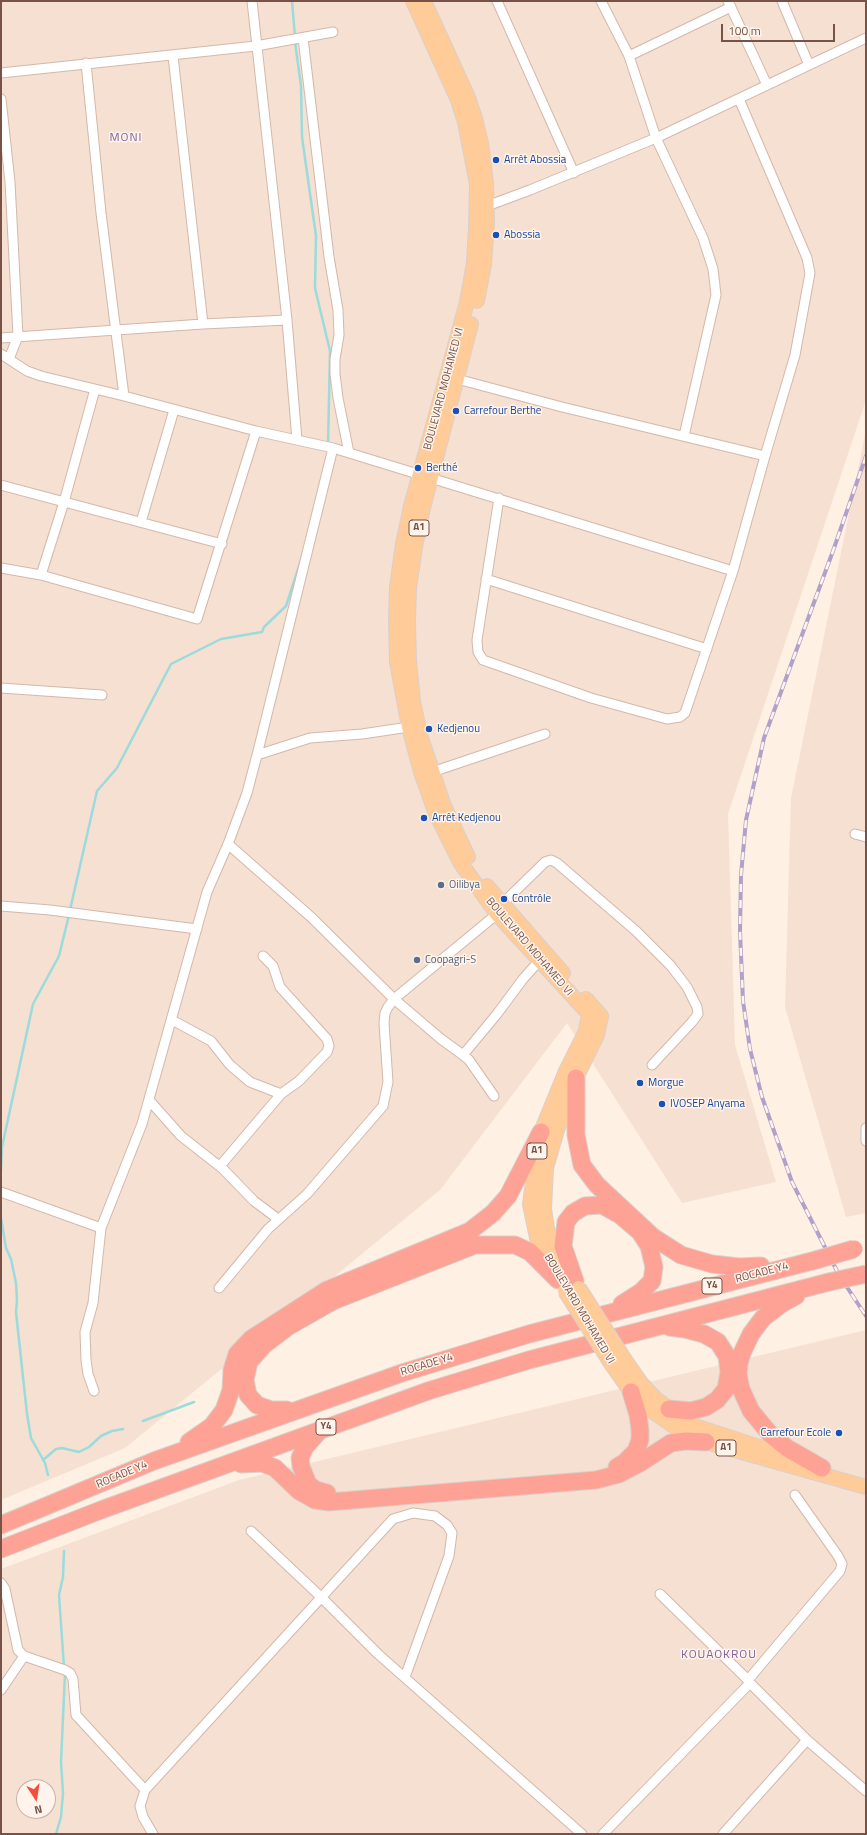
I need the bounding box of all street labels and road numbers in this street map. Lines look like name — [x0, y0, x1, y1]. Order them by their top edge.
street label: BOULEVARD MOHAMED VI — [421, 327, 467, 451]
road number: A1 — [409, 520, 429, 536]
street label: BOULEVARD MOHAMED VI — [483, 895, 575, 999]
road number: A1 — [527, 1143, 547, 1159]
street label: BOULEVARD MOHAMED VI — [541, 1252, 617, 1366]
street label: ROCADE Y4 — [734, 1260, 790, 1286]
road number: Y4 — [702, 1278, 722, 1294]
street label: ROCADE Y4 — [399, 1351, 455, 1379]
road number: Y4 — [316, 1419, 336, 1435]
road number: A1 — [716, 1440, 736, 1456]
street label: ROCADE Y4 — [94, 1458, 150, 1492]

